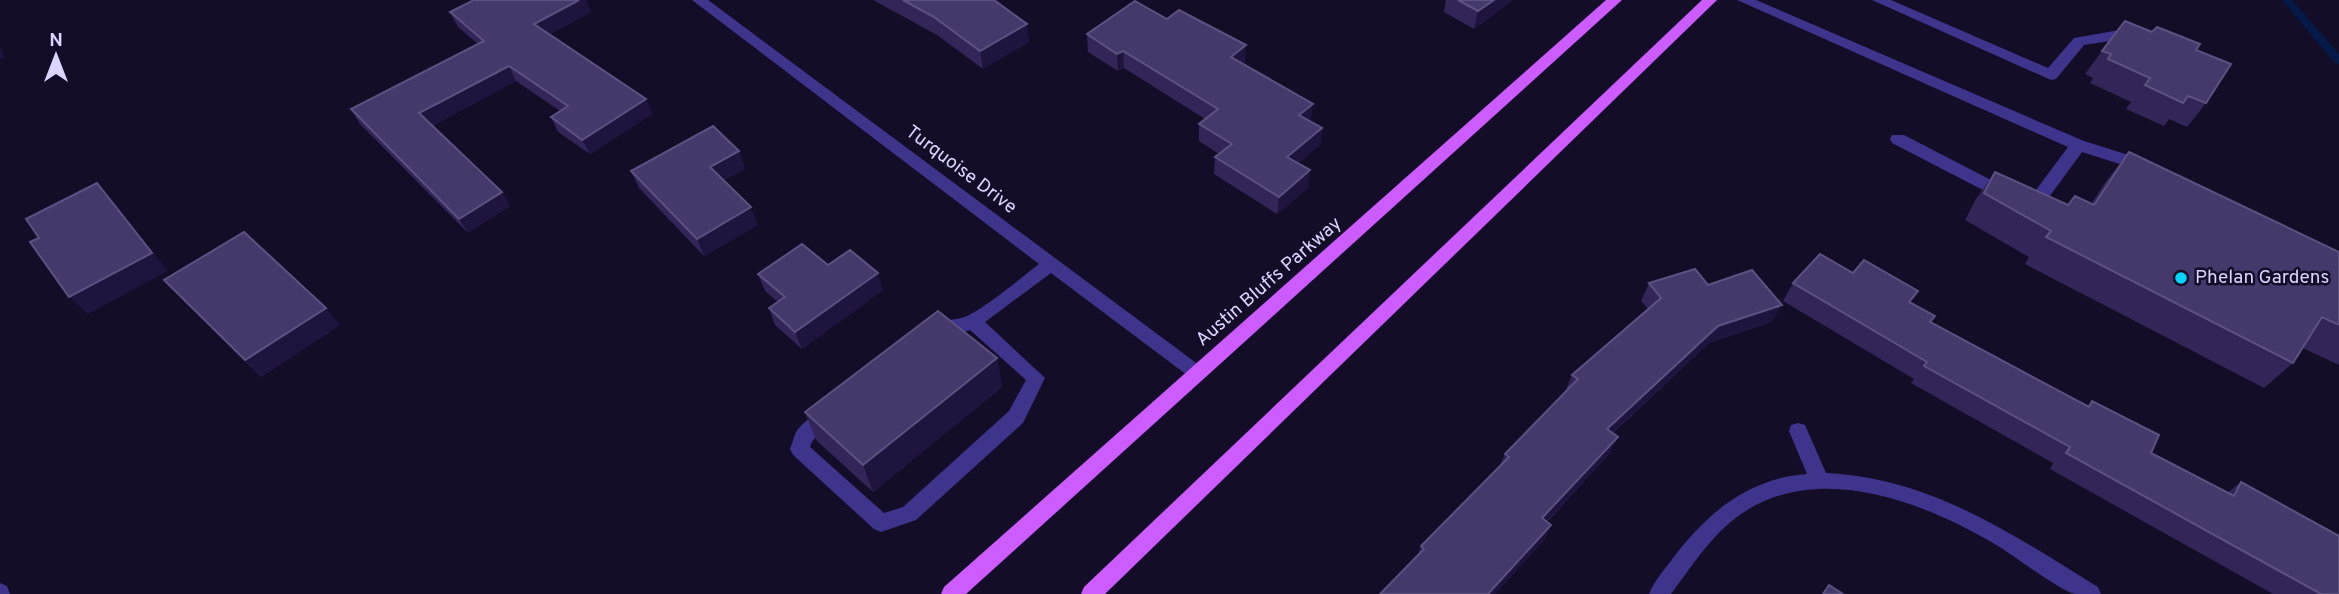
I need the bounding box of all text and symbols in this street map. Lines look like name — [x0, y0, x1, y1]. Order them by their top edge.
north arrow — [21, 21, 91, 91]
text: N — [49, 29, 63, 53]
street label: Turquoise Drive — [901, 120, 1021, 220]
street label: Austin Bluffs Parkway — [1191, 212, 1347, 352]
place label: Phelan Gardens — [2195, 266, 2329, 290]
marker: Phelan Gardens — [2173, 270, 2189, 286]

